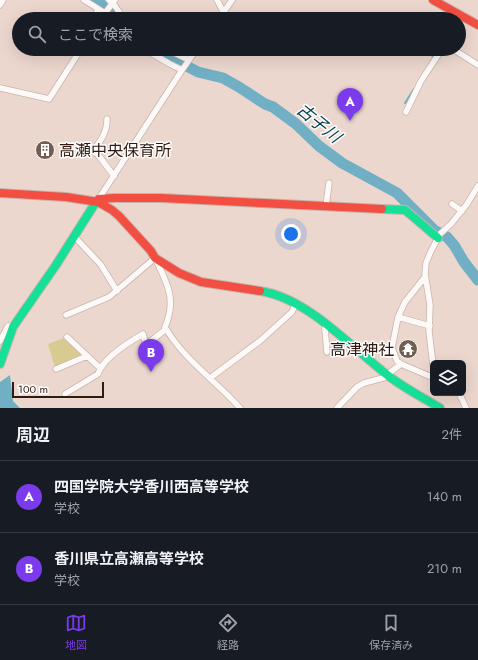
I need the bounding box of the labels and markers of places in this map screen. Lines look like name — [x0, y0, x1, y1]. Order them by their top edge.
pin: A — [337, 88, 363, 121]
building icon: 高瀬中央保育所 — [34, 139, 56, 161]
place label: 高瀬中央保育所 — [59, 139, 171, 162]
place label: 高津神社 — [330, 338, 394, 361]
temple icon: 高津神社 — [397, 338, 419, 360]
pin: B — [138, 339, 164, 372]

